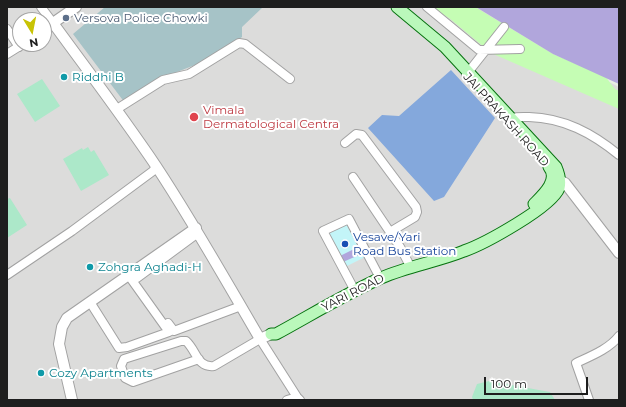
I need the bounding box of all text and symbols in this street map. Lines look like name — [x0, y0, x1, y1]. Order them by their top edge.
place label: Versova Police Chowki — [74, 11, 208, 25]
north arrow — [12, 12, 52, 52]
marker: Versova Police Chowki — [61, 13, 71, 23]
text: N — [28, 35, 40, 50]
place label: Riddhi B — [72, 70, 124, 84]
street label: JAI PRAKASH ROAD — [460, 70, 552, 170]
marker: Riddhi B — [59, 72, 69, 82]
place label: Vimala Dermatological Centra — [203, 103, 339, 131]
marker: Vimala Dermatological Centra — [188, 111, 200, 123]
place label: Vesave/Yari Road Bus Station — [353, 230, 456, 258]
marker: Vesave/Yari Road Bus Station — [340, 239, 350, 249]
place label: Zohgra Aghadi-H — [98, 260, 202, 274]
marker: Zohgra Aghadi-H — [85, 262, 95, 272]
street label: YARI ROAD — [319, 271, 387, 315]
place label: Cozy Apartments — [49, 366, 153, 380]
marker: Cozy Apartments — [36, 368, 46, 378]
scale bar — [486, 369, 590, 395]
text: 100 m — [491, 376, 527, 391]

